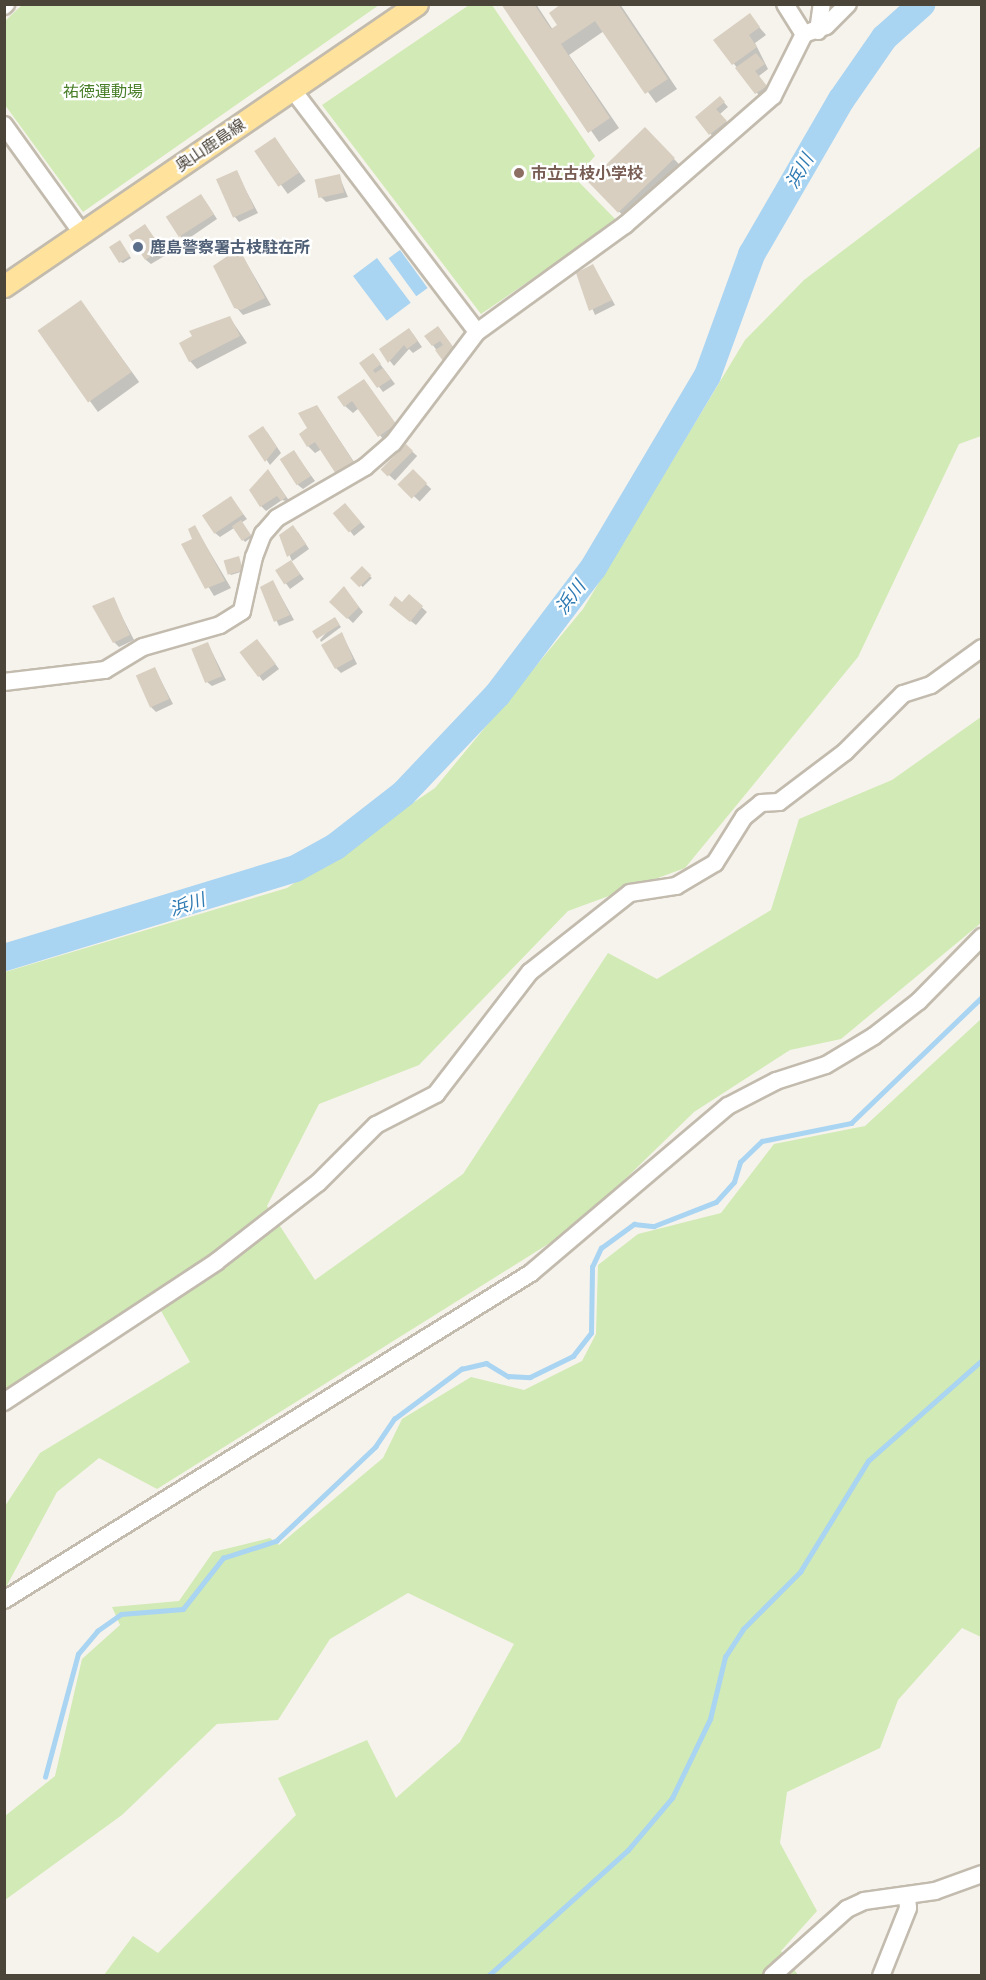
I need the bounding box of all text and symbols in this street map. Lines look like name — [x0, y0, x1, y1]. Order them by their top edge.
park label: 祐徳運動場 — [63, 81, 143, 101]
street label: 奥山鹿島線 — [171, 115, 249, 175]
water label: 浜川 — [781, 150, 817, 192]
place label: 市立古枝小学校 — [531, 163, 643, 183]
marker: 市立古枝小学校 — [512, 166, 526, 180]
place label: 鹿島警察署古枝駐在所 — [150, 237, 310, 257]
marker: 鹿島警察署古枝駐在所 — [131, 240, 145, 254]
water label: 浜川 — [551, 576, 589, 618]
water label: 浜川 — [167, 888, 207, 920]

